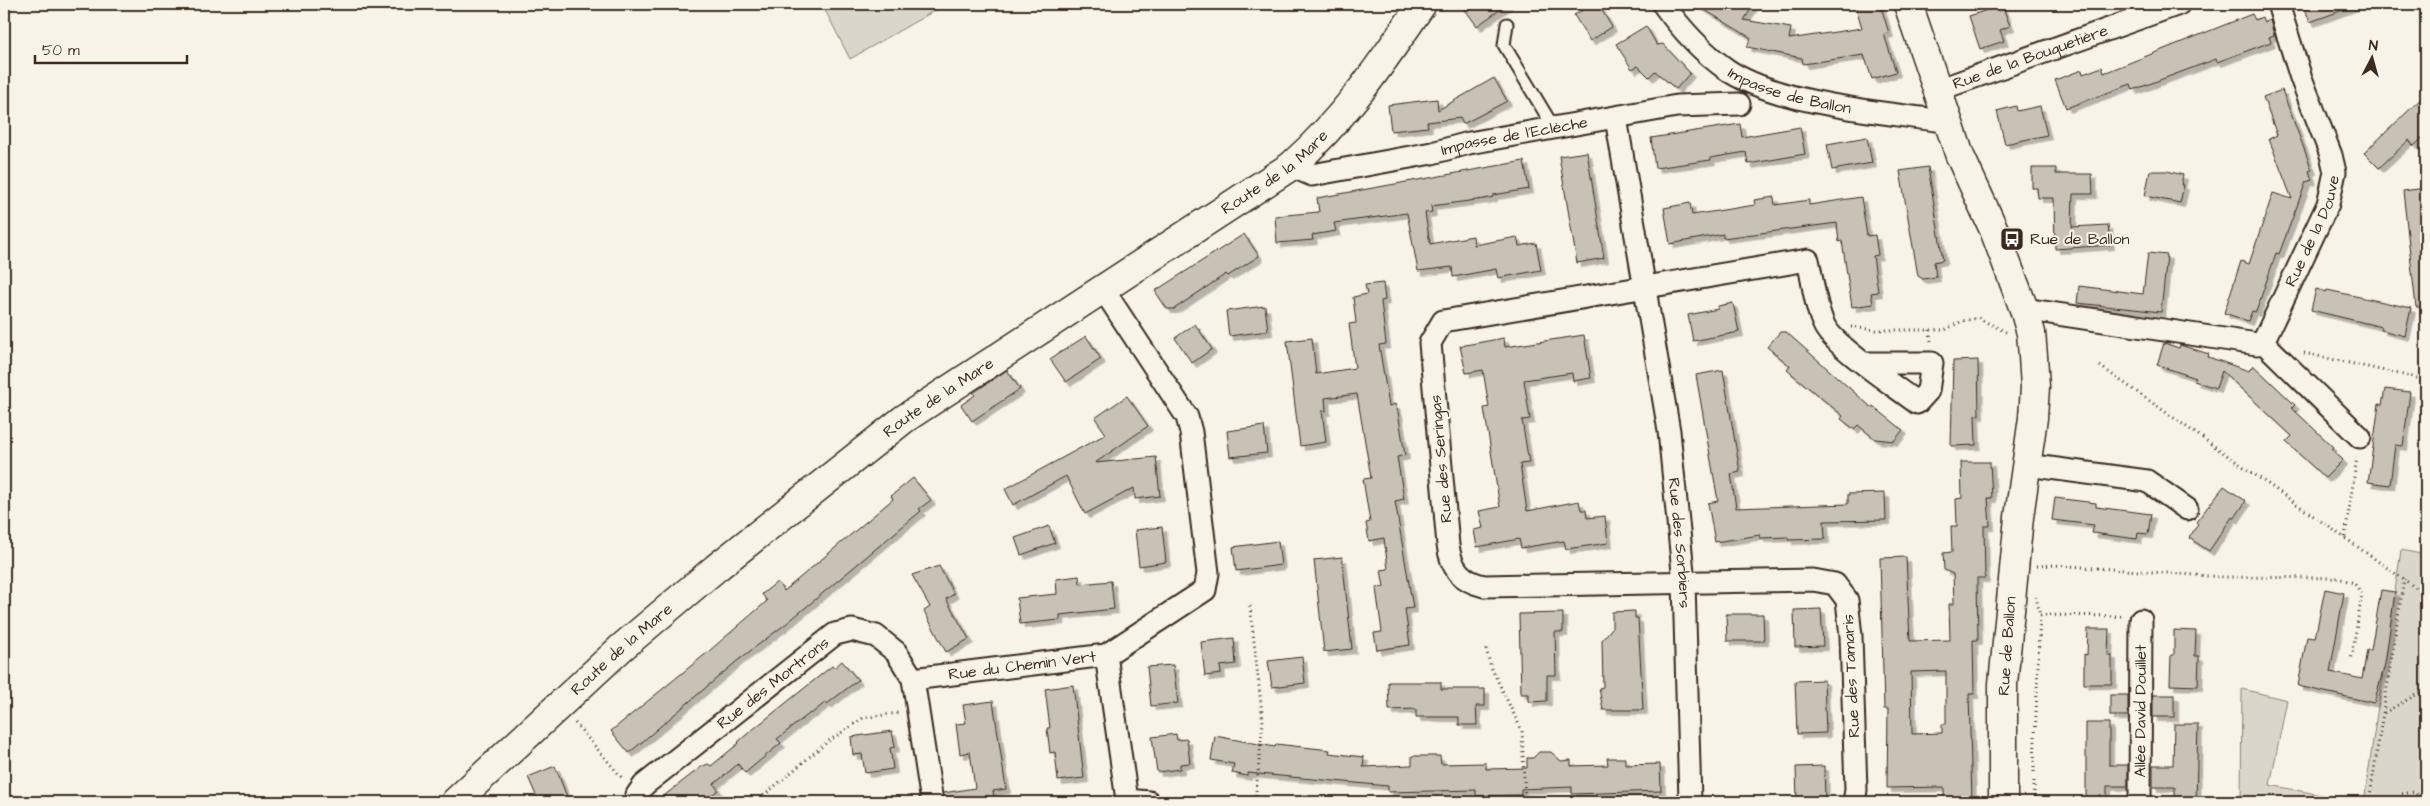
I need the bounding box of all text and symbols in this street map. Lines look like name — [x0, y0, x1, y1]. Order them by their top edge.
street label: Rue de la Bouquetière — [1950, 19, 2111, 95]
scale bar — [35, 32, 188, 64]
north arrow — [2348, 32, 2398, 82]
text: N — [2368, 36, 2379, 56]
text: 50 m — [42, 40, 80, 61]
street label: Impasse de Ballon — [1724, 62, 1853, 119]
street label: Impasse de l'Eclèche — [1439, 111, 1590, 161]
street label: Route de la Mare — [1217, 125, 1333, 220]
street label: Rue de la Douve — [2280, 173, 2345, 290]
bus stop icon: Rue de Ballon — [1999, 226, 2025, 252]
place label: Rue de Ballon — [2030, 228, 2129, 250]
street label: Route de la Mare — [878, 352, 998, 443]
street label: Rue des Seringas — [1424, 394, 1459, 524]
street label: Rue des Sorbiers — [1663, 477, 1696, 609]
street label: Rue de Ballon — [1993, 596, 2021, 696]
street label: Route de la Mare — [566, 598, 677, 700]
street label: Rue des Tamaris — [1837, 614, 1865, 738]
street label: Rue des Mortrons — [712, 632, 834, 734]
street label: Allée David Douillet — [2129, 644, 2152, 778]
street label: Rue du Chemin Vert — [947, 645, 1098, 686]

